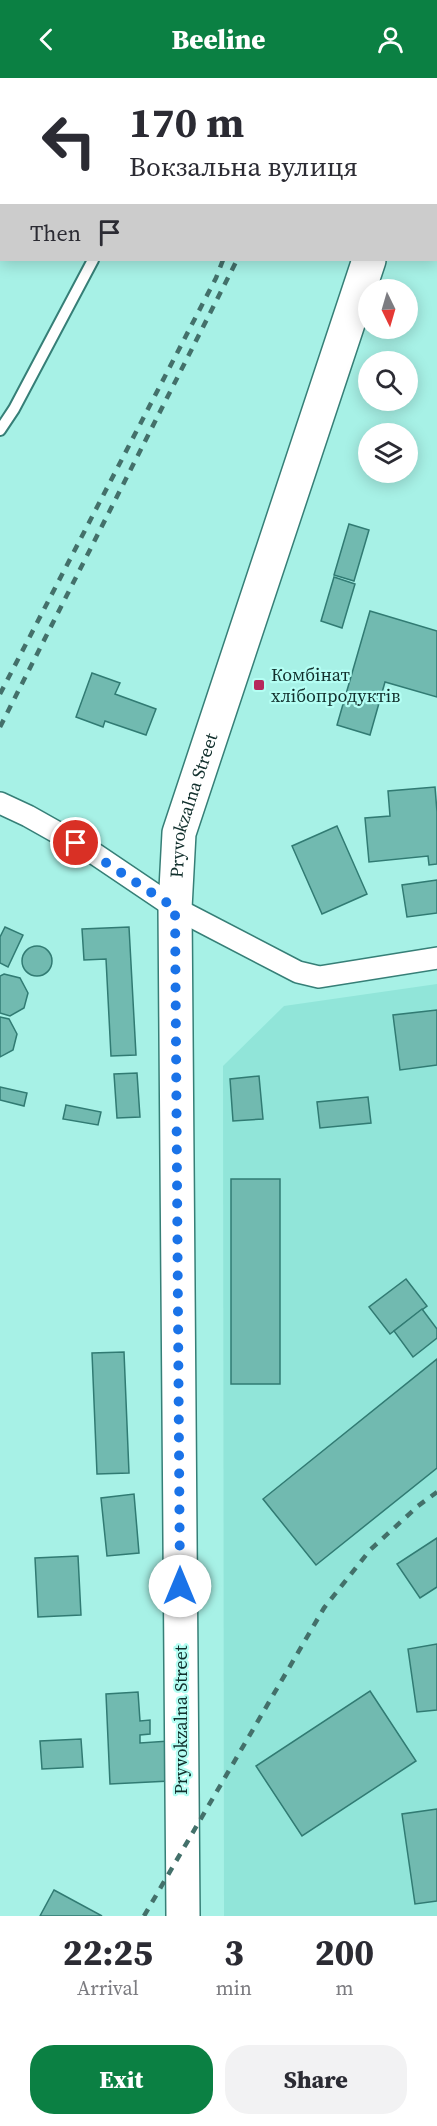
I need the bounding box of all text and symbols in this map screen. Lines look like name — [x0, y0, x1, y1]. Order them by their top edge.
text: Beeline — [171, 21, 266, 58]
icon: back — [30, 23, 63, 56]
icon: person — [374, 23, 407, 56]
text: 170 m — [129, 93, 244, 151]
icon: left — [30, 102, 108, 180]
text: Вокзальна вулиця — [129, 148, 358, 185]
icon: arrive — [93, 216, 126, 249]
text: Then — [30, 218, 81, 248]
north arrow — [358, 279, 418, 339]
map controls — [358, 279, 418, 483]
button: search — [358, 351, 418, 411]
button: layers — [358, 423, 418, 483]
place label: Комбінат хлібопродуктів — [271, 662, 400, 708]
marker: Комбінат хлібопродуктів — [252, 678, 266, 692]
street label: Pryvokzalna Street — [164, 729, 223, 879]
pin — [50, 817, 101, 868]
icon: arrive — [59, 826, 92, 859]
position arrow — [148, 1554, 212, 1618]
street label: Pryvokzalna Street — [168, 1645, 193, 1795]
text: 22:25 — [63, 1928, 153, 1977]
text: 3 — [224, 1928, 244, 1977]
text: 200 — [315, 1928, 374, 1977]
text: Arrival — [77, 1974, 139, 2002]
text: min — [216, 1974, 252, 2002]
text: m — [335, 1974, 353, 2002]
button: Exit — [30, 2045, 213, 2114]
button: Share — [225, 2045, 407, 2114]

